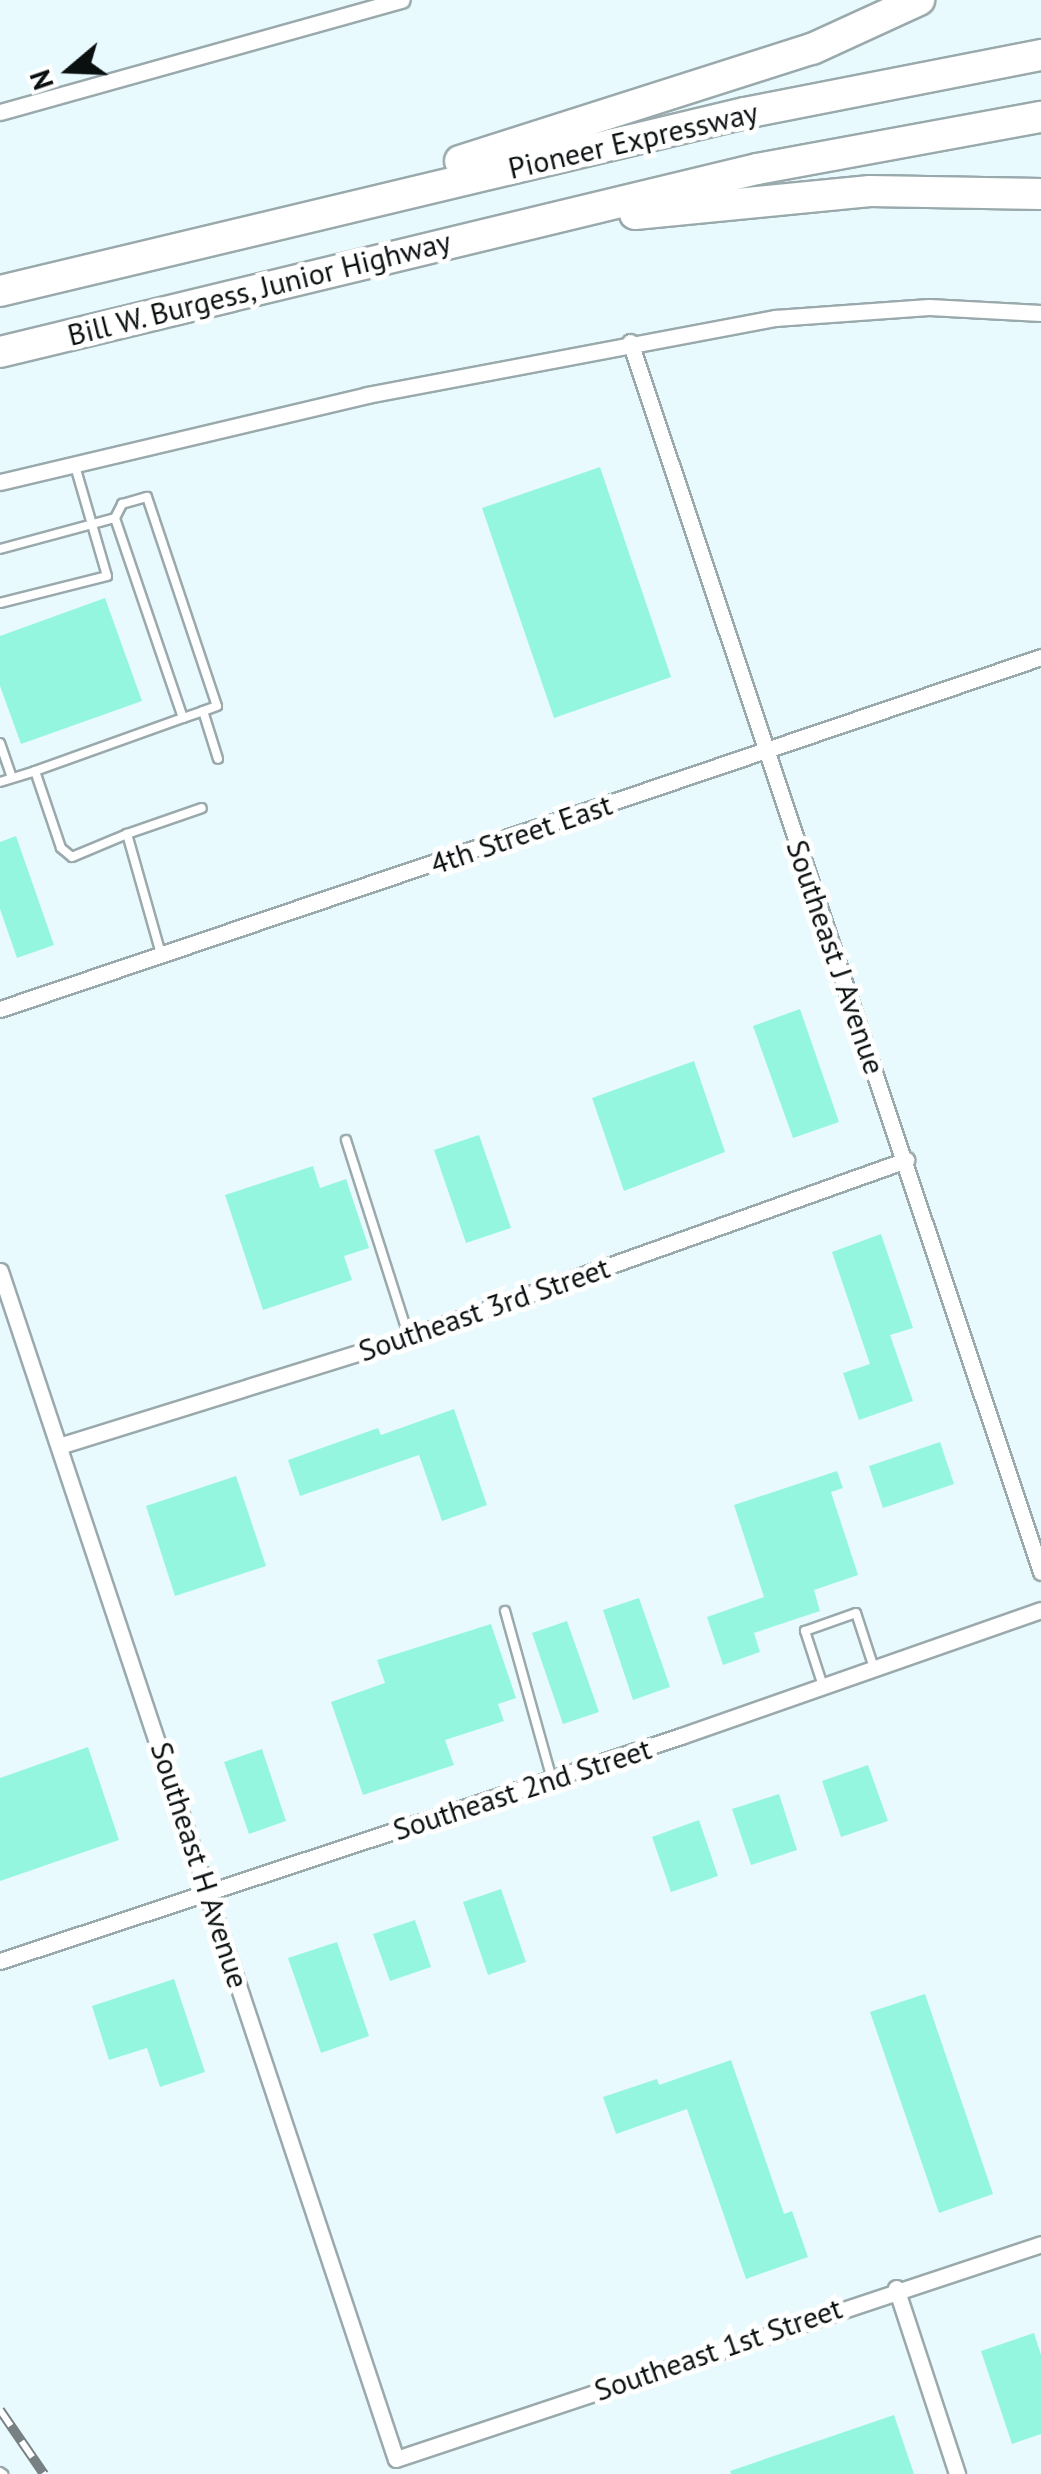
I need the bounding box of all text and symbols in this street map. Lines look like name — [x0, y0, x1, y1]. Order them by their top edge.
north arrow — [20, 20, 120, 120]
text: N — [21, 65, 62, 95]
street label: Pioneer Expressway — [505, 94, 761, 186]
street label: Bill W. Burgess, Junior Highway — [61, 222, 457, 354]
street label: 4th Street East — [426, 786, 616, 882]
street label: Southeast J Avenue — [779, 835, 893, 1079]
street label: Southeast 3rd Street — [354, 1249, 614, 1369]
street label: Southeast 2nd Street — [388, 1730, 656, 1848]
street label: Southeast H Avenue — [143, 1737, 257, 1993]
street label: Southeast 1st Street — [589, 2290, 847, 2408]

